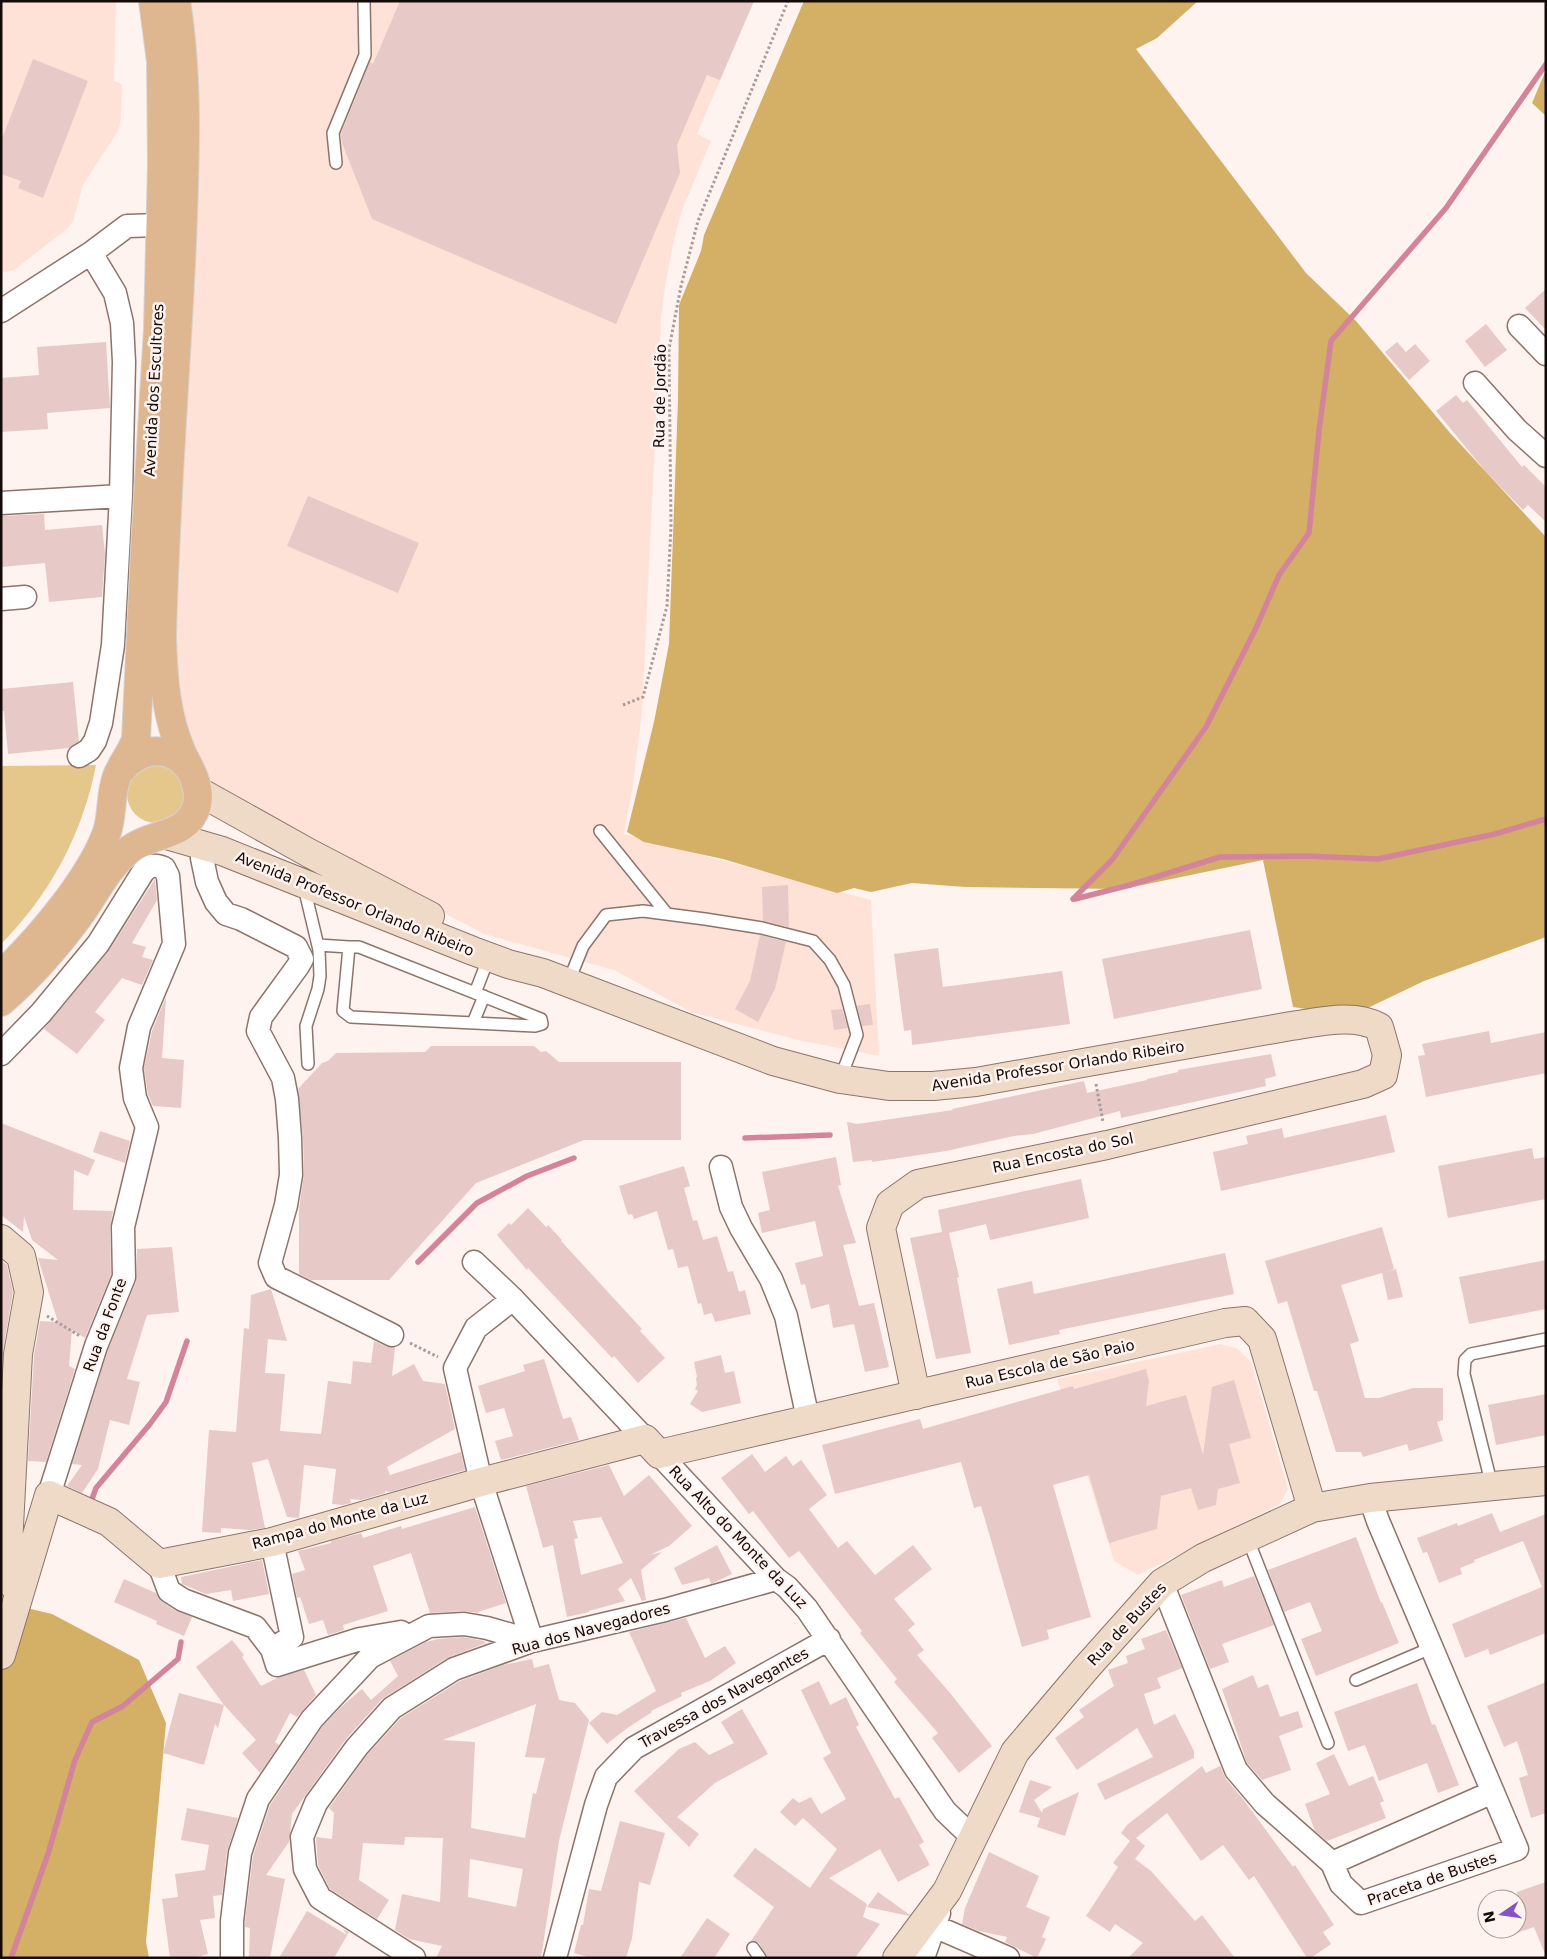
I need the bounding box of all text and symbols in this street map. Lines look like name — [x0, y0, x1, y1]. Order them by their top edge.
street label: Avenida dos Escultores — [140, 303, 168, 477]
street label: Rua de Jordão — [650, 344, 670, 448]
street label: Avenida Professor Orlando Ribeiro — [233, 848, 477, 960]
street label: Avenida Professor Orlando Ribeiro — [930, 1037, 1186, 1095]
street label: Rua Encosta do Sol — [991, 1129, 1135, 1177]
street label: Rua da Fonte — [80, 1276, 130, 1374]
street label: Rua Escola de São Paio — [964, 1336, 1136, 1392]
street label: Rua Alto do Monte da Luz — [665, 1462, 811, 1612]
street label: Rampa do Monte da Luz — [250, 1489, 430, 1553]
street label: Rua de Bustes — [1084, 1579, 1170, 1669]
street label: Rua dos Navegadores — [510, 1599, 672, 1659]
street label: Travessa dos Navegantes — [635, 1644, 812, 1753]
street label: Praceta de Bustes — [1365, 1848, 1499, 1910]
north arrow — [1477, 1889, 1527, 1939]
text: N — [1480, 1909, 1498, 1924]

